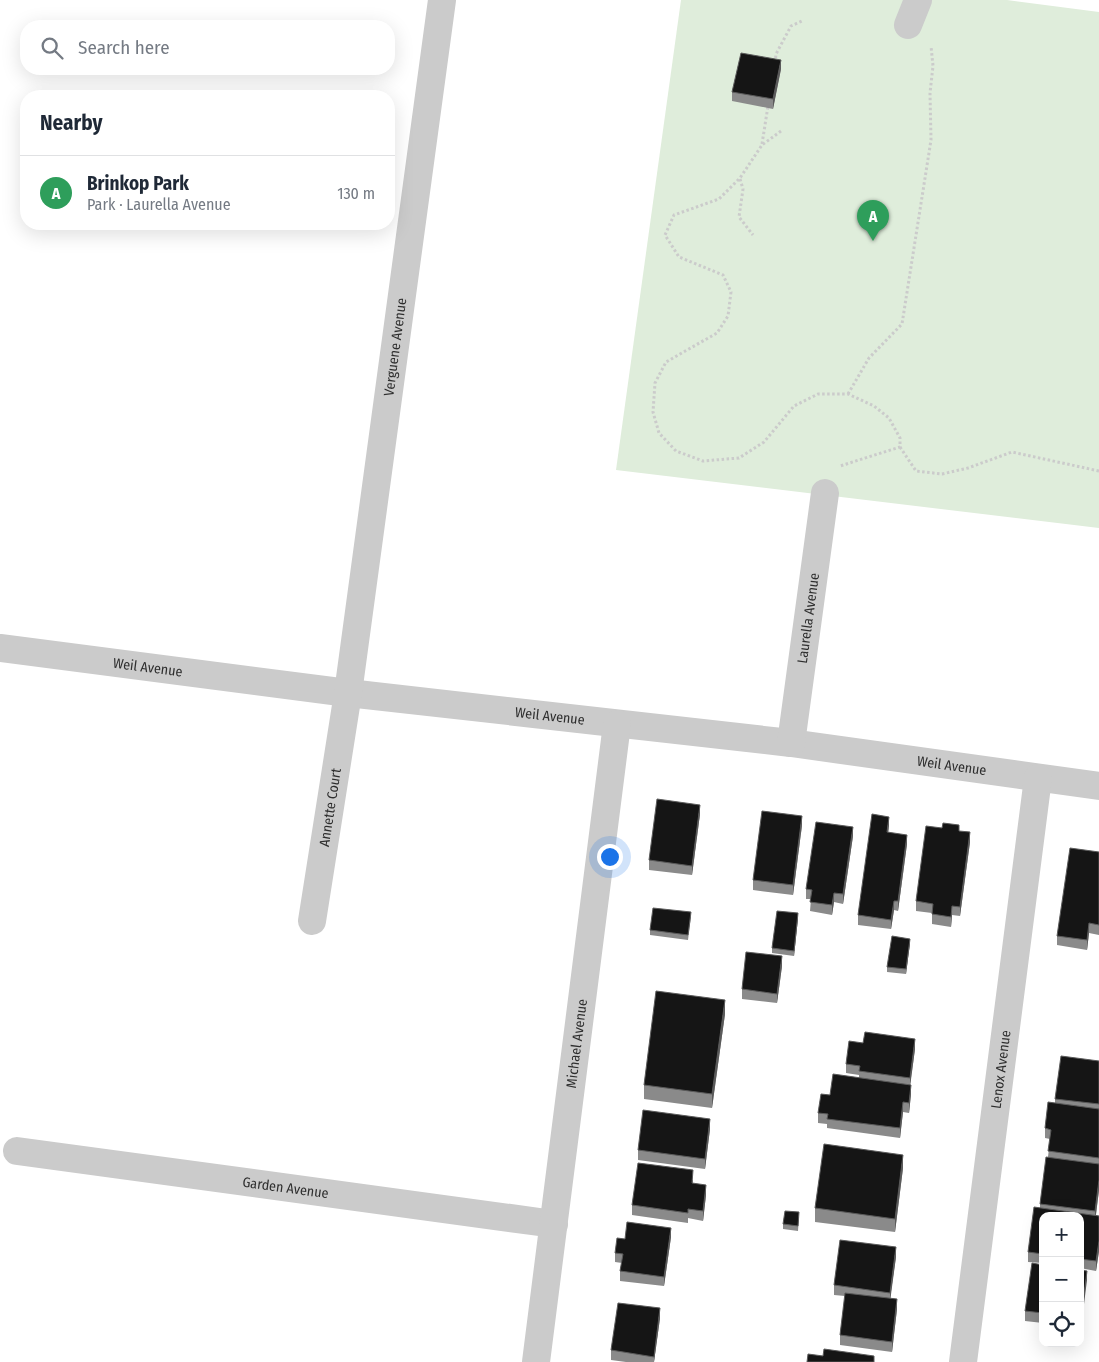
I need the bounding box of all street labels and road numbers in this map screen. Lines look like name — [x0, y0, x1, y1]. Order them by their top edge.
street label: Verguene Avenue — [380, 297, 410, 397]
street label: Laurella Avenue — [793, 572, 823, 665]
street label: Weil Avenue — [112, 654, 184, 680]
street label: Weil Avenue — [514, 703, 586, 728]
street label: Weil Avenue — [916, 752, 988, 779]
street label: Annette Court — [315, 767, 345, 848]
street label: Michael Avenue — [562, 998, 591, 1089]
street label: Lenox Avenue — [987, 1029, 1014, 1110]
street label: Garden Avenue — [241, 1173, 330, 1202]

